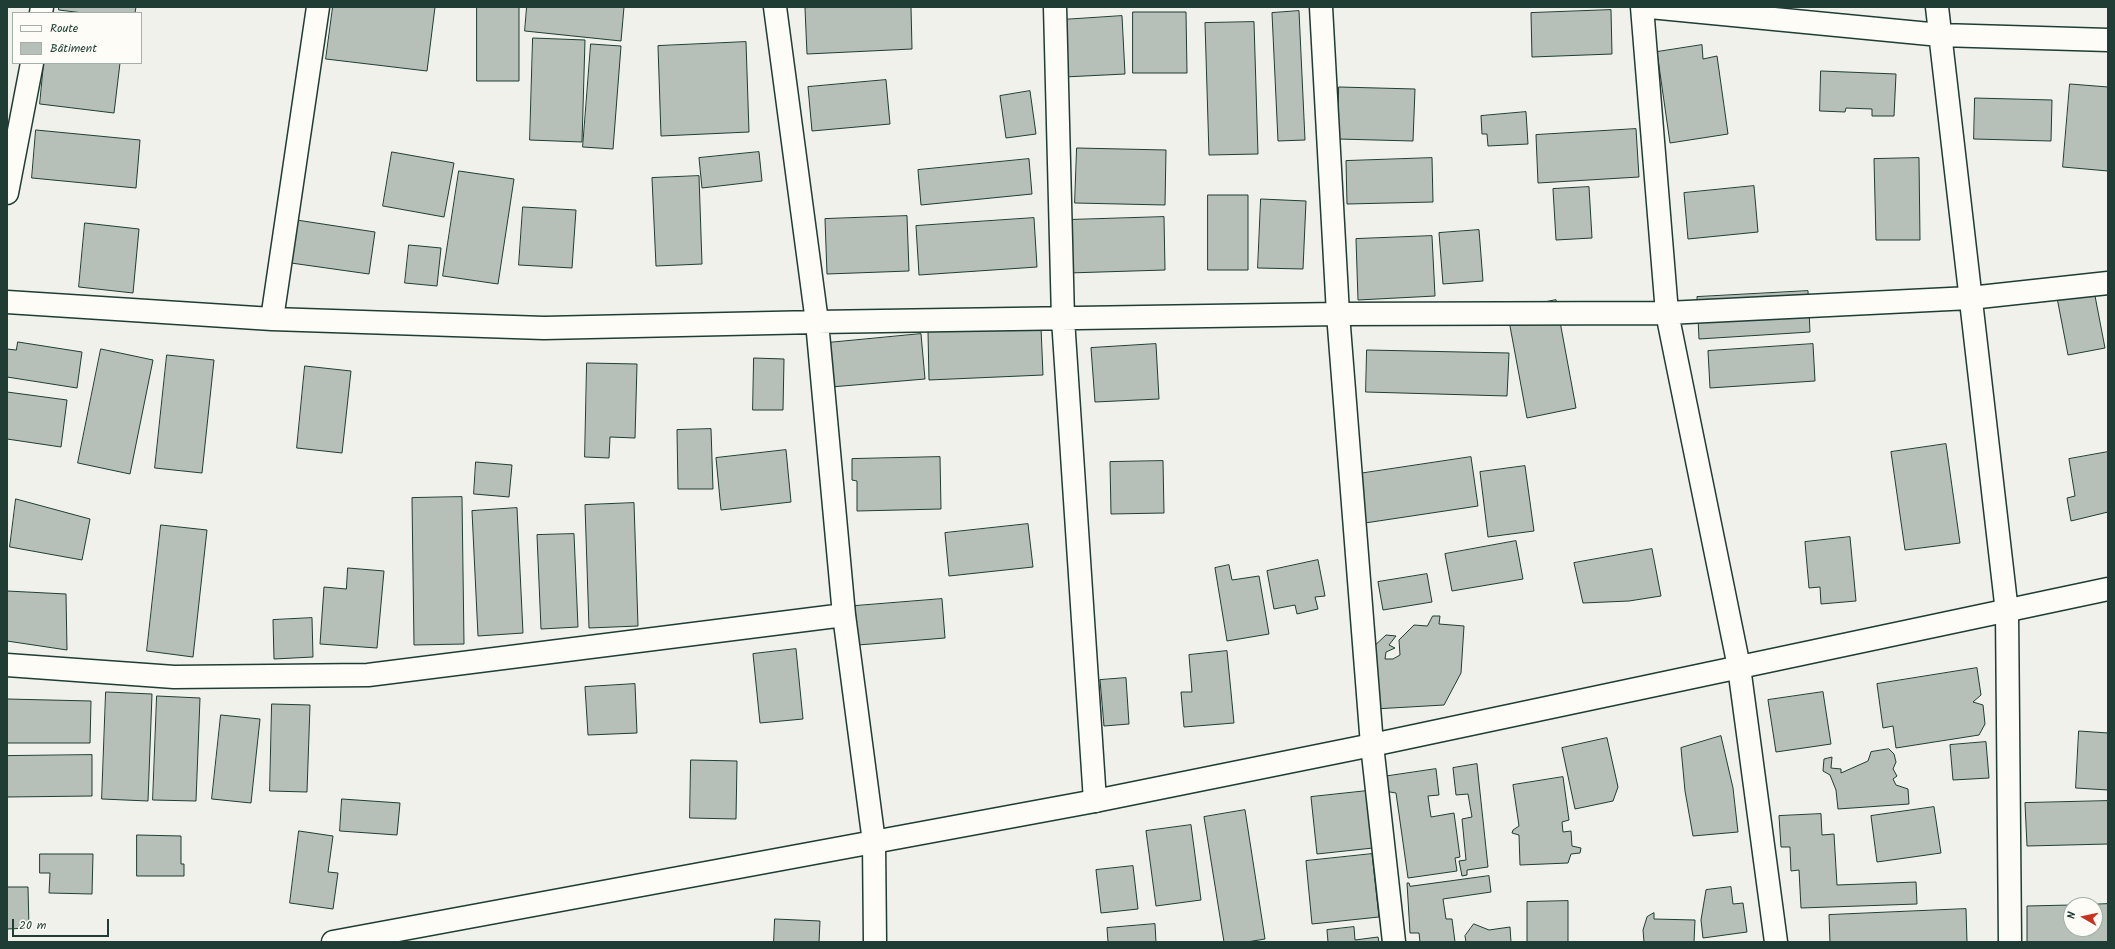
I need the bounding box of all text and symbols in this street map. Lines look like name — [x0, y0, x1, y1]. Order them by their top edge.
legend — [12, 12, 142, 64]
text: Route — [50, 19, 78, 38]
text: Bâtiment — [50, 39, 97, 58]
north arrow — [2063, 897, 2103, 937]
text: N — [2063, 910, 2082, 920]
scale bar — [14, 911, 111, 937]
text: 20 m — [19, 916, 46, 935]

